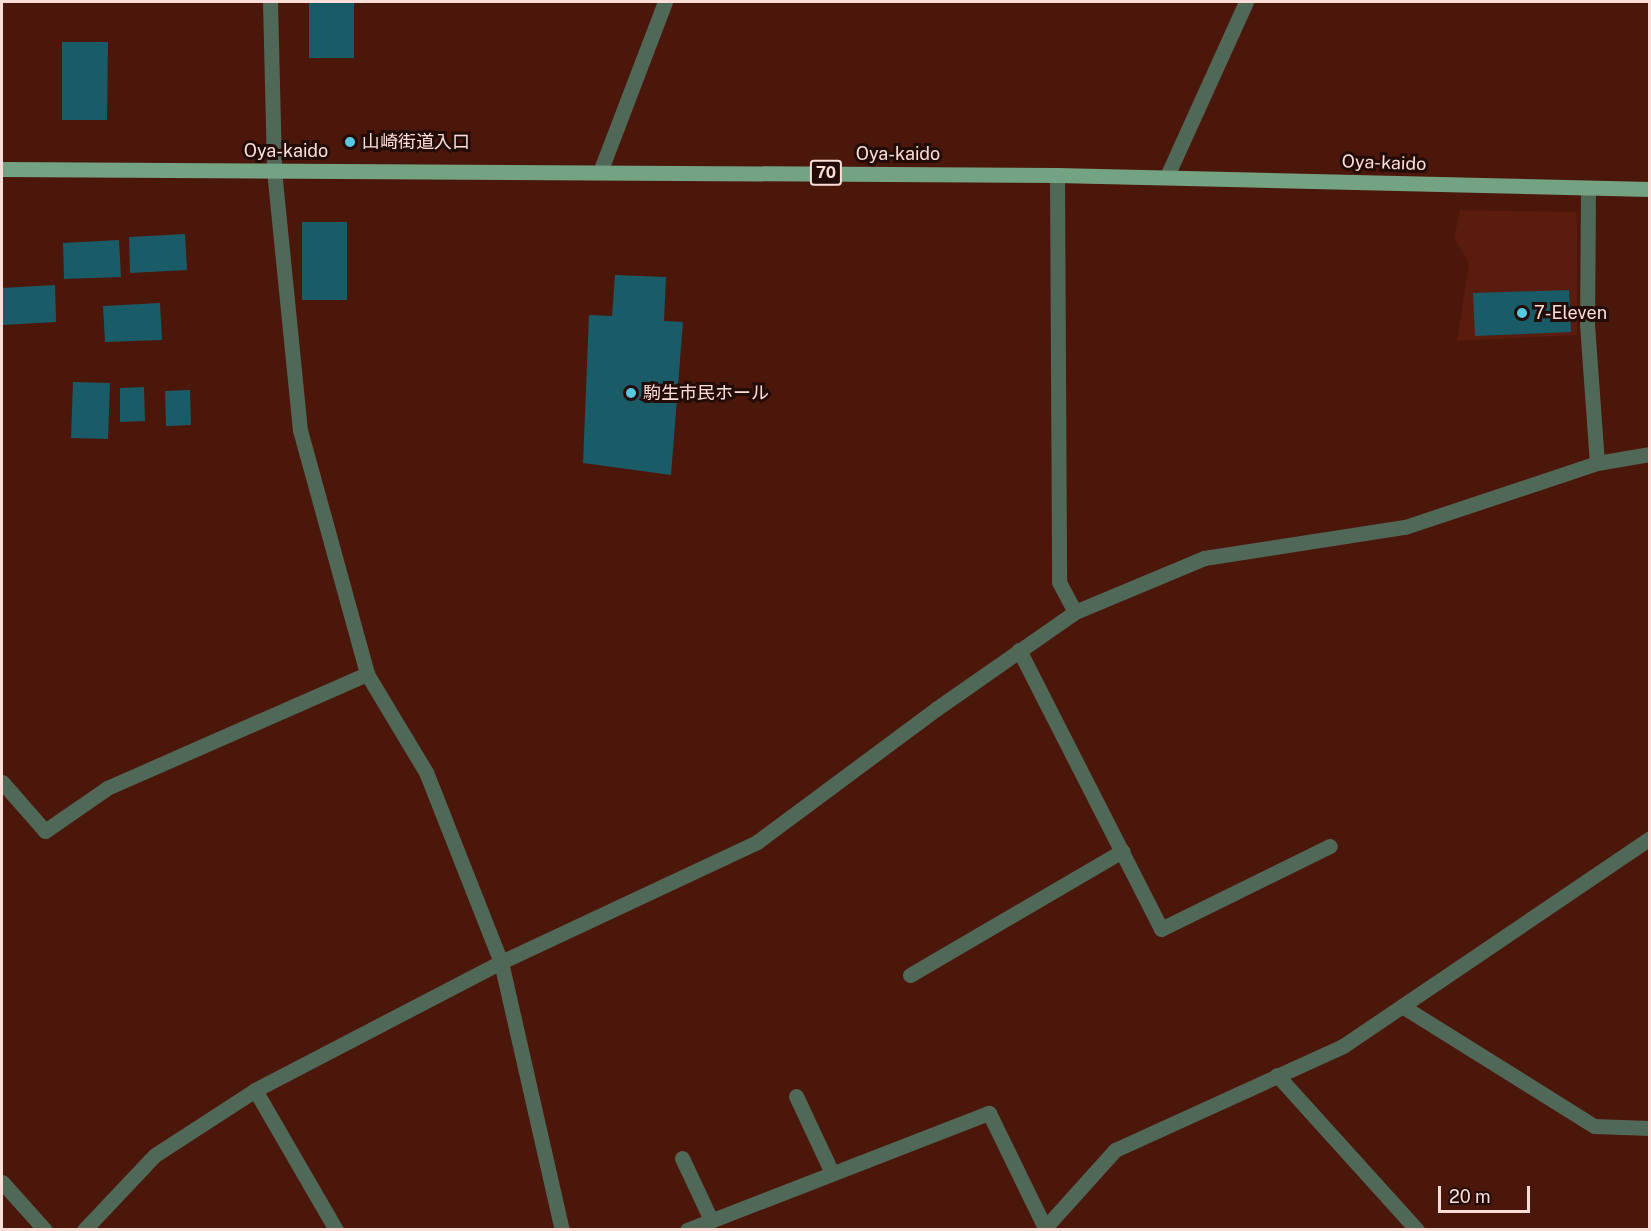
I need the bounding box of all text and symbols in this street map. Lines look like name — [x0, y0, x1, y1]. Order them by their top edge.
place label: 山崎街道入口 — [362, 131, 470, 153]
marker: 山崎街道入口 — [343, 135, 357, 149]
street label: Oya-kaido — [244, 140, 328, 162]
street label: Oya-kaido — [856, 143, 940, 165]
street label: Oya-kaido — [1341, 151, 1427, 175]
road number: 70 — [810, 160, 842, 186]
place label: 7-Eleven — [1534, 302, 1607, 324]
marker: 7-Eleven — [1515, 306, 1529, 320]
place label: 駒生市民ホール — [643, 382, 769, 404]
marker: 駒生市民ホール — [624, 386, 638, 400]
scale bar — [1441, 1174, 1532, 1212]
text: 20 m — [1449, 1186, 1491, 1207]

